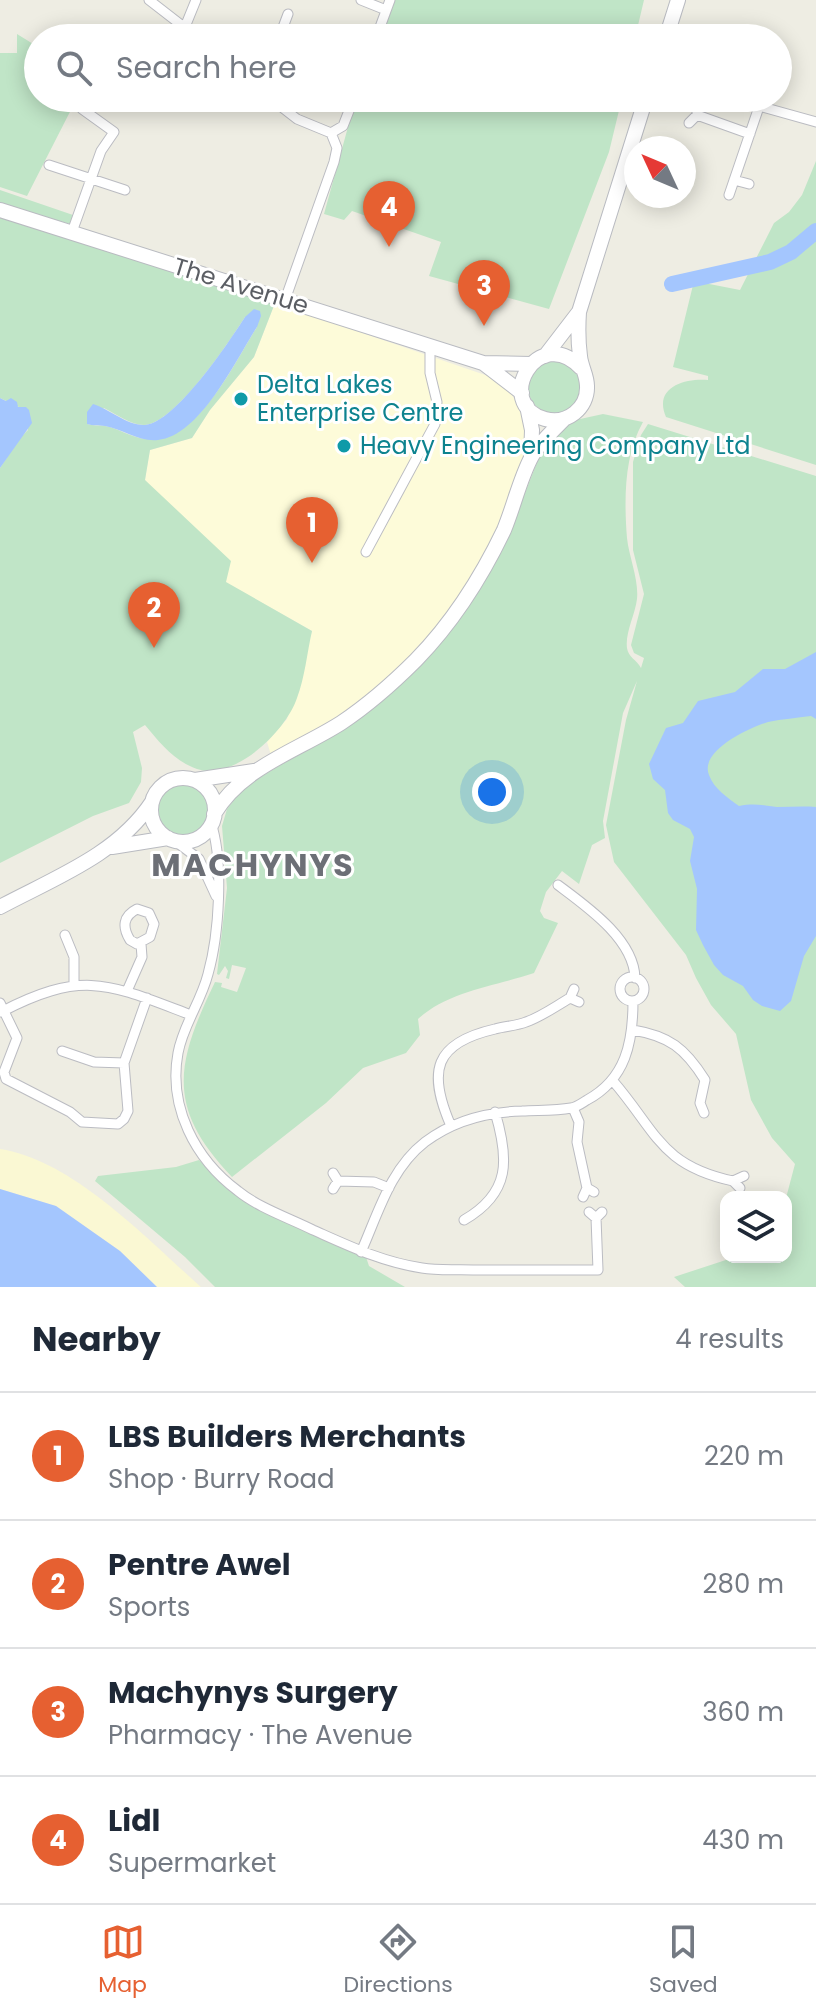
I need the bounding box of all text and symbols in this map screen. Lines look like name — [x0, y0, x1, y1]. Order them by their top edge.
search box — [24, 24, 792, 112]
icon: search — [52, 46, 96, 90]
text: Search here — [116, 46, 297, 89]
north arrow — [624, 136, 696, 208]
pin: 4 — [363, 181, 415, 247]
street label: The Avenue — [169, 249, 313, 322]
pin: 3 — [458, 260, 510, 326]
place label: Delta Lakes Enterprise Centre — [257, 368, 463, 429]
marker: Delta Lakes Enterprise Centre — [232, 390, 250, 408]
place label: Heavy Engineering Company Ltd — [360, 429, 751, 462]
marker: Heavy Engineering Company Ltd — [335, 437, 353, 455]
pin: 1 — [286, 497, 338, 563]
pin: 2 — [128, 582, 180, 648]
your location — [472, 772, 512, 812]
district label: MACHYNYS — [151, 842, 355, 887]
map controls — [720, 1191, 792, 1263]
button: layers — [720, 1191, 792, 1263]
text: Nearby — [32, 1315, 161, 1363]
text: 4 results — [675, 1321, 784, 1357]
text: LBS Builders Merchants — [108, 1415, 466, 1458]
text: 1 — [53, 1438, 63, 1474]
text: 220 m — [704, 1438, 784, 1474]
text: Shop · Burry Road — [108, 1461, 335, 1497]
text: Pentre Awel — [108, 1543, 291, 1586]
text: 2 — [51, 1566, 65, 1602]
text: 280 m — [703, 1566, 784, 1602]
text: Sports — [108, 1589, 190, 1625]
text: Machynys Surgery — [108, 1671, 398, 1714]
text: 3 — [50, 1694, 66, 1730]
text: 360 m — [702, 1694, 784, 1730]
text: Pharmacy · The Avenue — [108, 1717, 413, 1753]
text: Lidl — [108, 1799, 160, 1842]
text: 4 — [49, 1822, 67, 1858]
text: 430 m — [702, 1822, 784, 1858]
text: Supermarket — [108, 1845, 276, 1881]
tab: Map — [98, 1920, 147, 2001]
tab: Directions — [343, 1920, 453, 2001]
tab: Saved — [649, 1920, 718, 2001]

